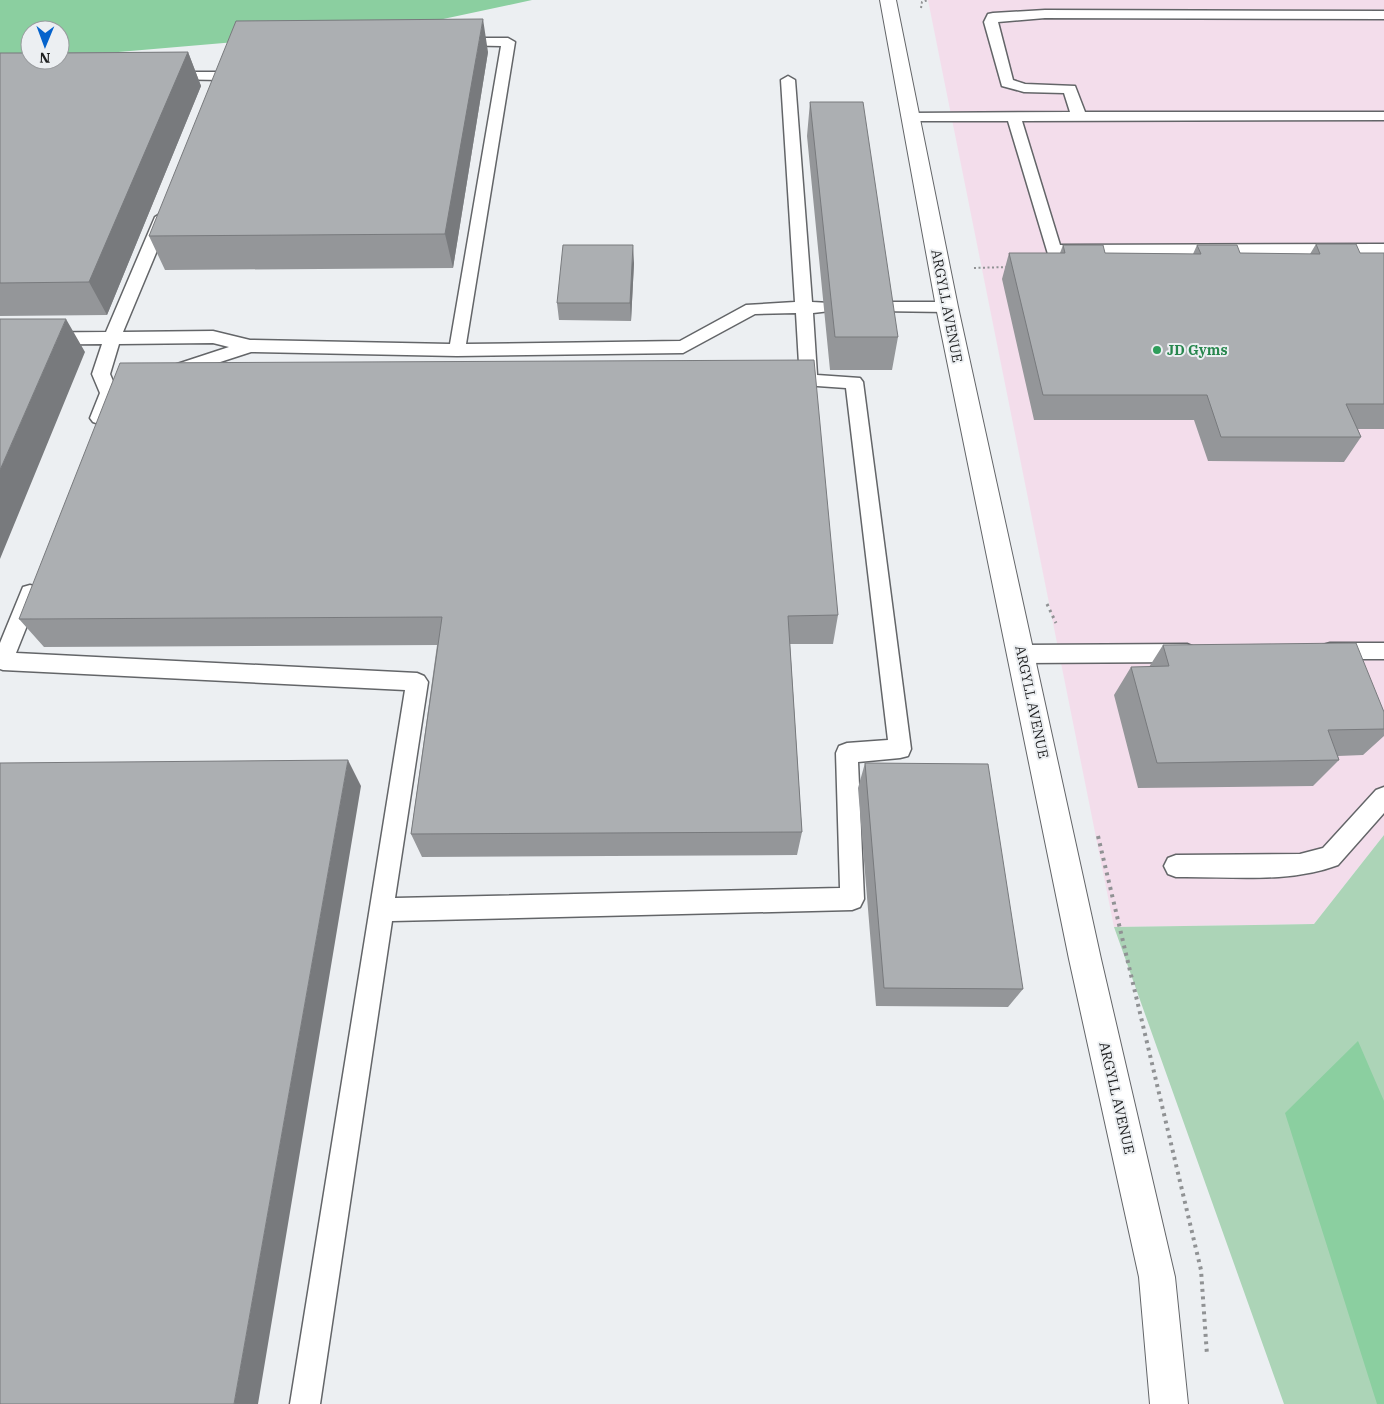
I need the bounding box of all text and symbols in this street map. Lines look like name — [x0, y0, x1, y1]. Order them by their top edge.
north arrow — [20, 20, 70, 70]
text: N — [39, 49, 50, 67]
street label: ARGYLL AVENUE — [927, 248, 967, 364]
place label: JD Gyms — [1167, 341, 1228, 359]
marker: JD Gyms — [1151, 344, 1163, 356]
street label: ARGYLL AVENUE — [1011, 644, 1053, 760]
street label: ARGYLL AVENUE — [1095, 1040, 1139, 1156]

